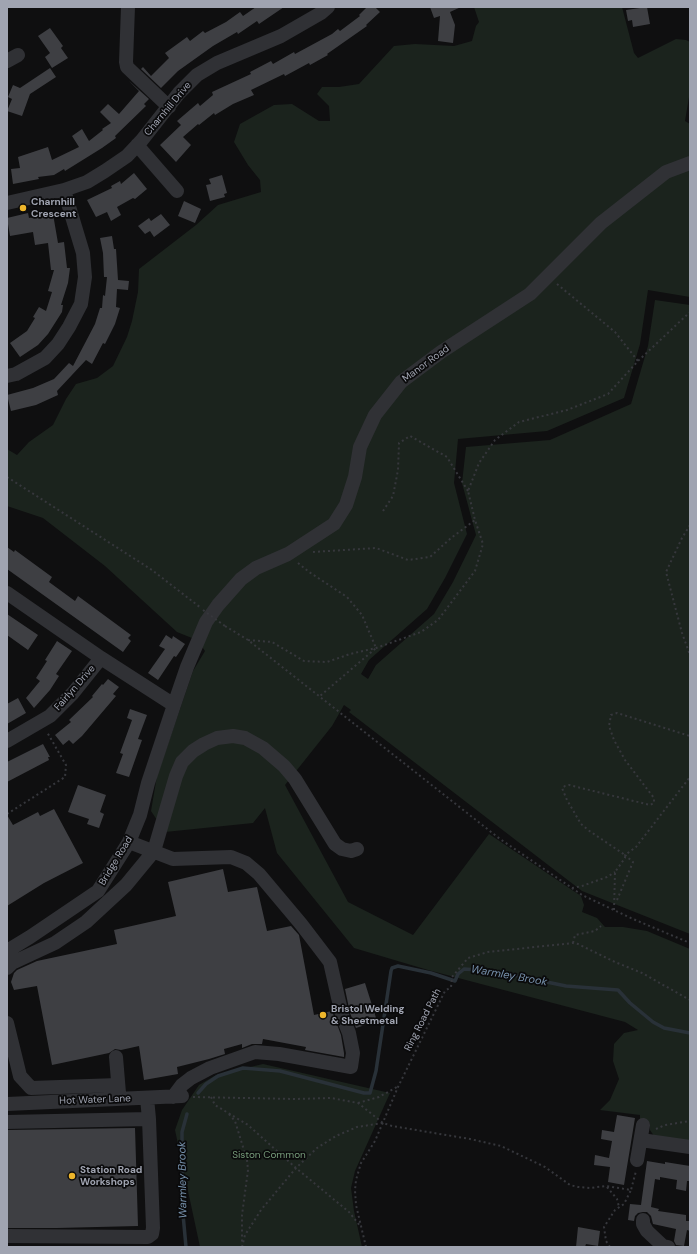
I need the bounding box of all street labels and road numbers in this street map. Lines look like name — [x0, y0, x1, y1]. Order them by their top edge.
street label: Charnhill Drive — [142, 80, 194, 138]
street label: Manor Road — [400, 343, 452, 385]
street label: Fairlyn Drive — [52, 663, 98, 713]
street label: Bridge Road — [97, 834, 135, 888]
street label: Ring Road Path — [402, 987, 444, 1053]
street label: Hot Water Lane — [59, 1093, 131, 1107]

